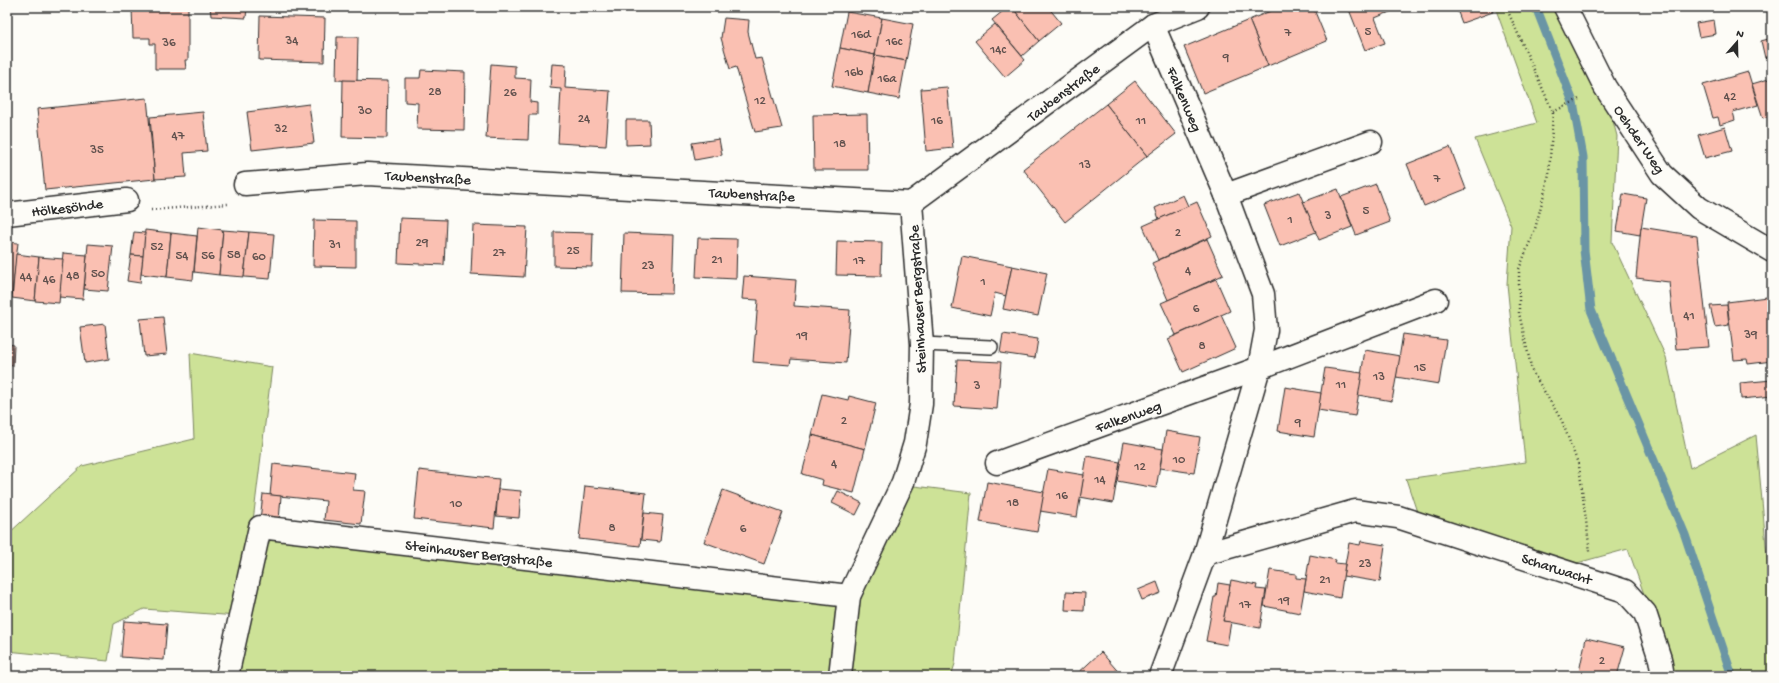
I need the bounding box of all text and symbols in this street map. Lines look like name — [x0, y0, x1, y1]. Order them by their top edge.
north arrow — [1717, 22, 1757, 62]
house number: 5 — [1365, 25, 1372, 40]
house number: 7 — [1284, 26, 1293, 41]
house number: 16d — [850, 28, 872, 43]
text: N — [1734, 28, 1745, 41]
house number: 34 — [285, 34, 298, 49]
house number: 16c — [885, 35, 903, 50]
house number: 36 — [161, 36, 176, 51]
house number: 14c — [989, 43, 1006, 58]
house number: 9 — [1222, 51, 1230, 66]
street label: Taubenstraße — [1024, 60, 1104, 127]
street label: Falkenweg — [1161, 64, 1205, 135]
house number: 16b — [844, 66, 863, 81]
house number: 16a — [876, 72, 897, 87]
house number: 28 — [428, 85, 442, 100]
house number: 26 — [504, 86, 517, 101]
house number: 42 — [1724, 90, 1737, 105]
house number: 12 — [753, 94, 766, 109]
street label: Oehder Weg — [1609, 102, 1668, 178]
house number: 30 — [357, 104, 373, 119]
house number: 24 — [578, 112, 590, 127]
house number: 16 — [930, 114, 943, 129]
house number: 11 — [1135, 114, 1146, 129]
house number: 32 — [273, 122, 288, 137]
house number: 47 — [172, 129, 186, 144]
house number: 18 — [833, 137, 846, 152]
house number: 35 — [89, 143, 104, 158]
house number: 13 — [1078, 158, 1091, 173]
street label: Taubenstraße — [383, 168, 472, 190]
house number: 7 — [1433, 172, 1442, 187]
street label: Taubenstraße — [707, 185, 796, 207]
street label: Hölkesöhde — [30, 196, 104, 222]
house number: 5 — [1363, 204, 1370, 219]
house number: 3 — [1324, 209, 1332, 224]
house number: 1 — [1286, 213, 1293, 228]
street label: Steinhauser Bergstraße — [906, 224, 932, 373]
house number: 2 — [1175, 226, 1182, 241]
house number: 29 — [416, 236, 429, 251]
house number: 31 — [328, 238, 341, 253]
house number: 52 — [150, 240, 164, 255]
house number: 25 — [566, 244, 580, 259]
house number: 27 — [492, 246, 507, 261]
house number: 58 — [227, 248, 241, 263]
house number: 54 — [176, 249, 189, 264]
house number: 56 — [201, 249, 215, 264]
house number: 60 — [252, 250, 267, 265]
house number: 21 — [711, 253, 723, 268]
house number: 17 — [852, 254, 866, 269]
house number: 23 — [641, 259, 655, 274]
house number: 4 — [1185, 264, 1191, 279]
house number: 50 — [91, 267, 106, 282]
house number: 48 — [66, 269, 80, 284]
house number: 44 — [20, 270, 32, 285]
house number: 46 — [43, 273, 56, 288]
house number: 1 — [979, 275, 986, 290]
house number: 6 — [1193, 302, 1200, 317]
house number: 41 — [1683, 309, 1695, 324]
house number: 39 — [1743, 328, 1758, 343]
house number: 19 — [795, 329, 808, 344]
house number: 8 — [1198, 339, 1206, 354]
house number: 15 — [1413, 361, 1426, 376]
house number: 13 — [1372, 370, 1385, 385]
house number: 11 — [1335, 378, 1346, 393]
house number: 3 — [973, 379, 981, 394]
street label: Falkenweg — [1092, 398, 1164, 438]
house number: 2 — [841, 414, 848, 429]
house number: 9 — [1294, 416, 1302, 431]
house number: 10 — [1172, 453, 1186, 468]
house number: 4 — [831, 457, 837, 472]
house number: 12 — [1133, 460, 1146, 475]
house number: 14 — [1093, 473, 1106, 488]
house number: 16 — [1055, 489, 1068, 504]
house number: 18 — [1006, 496, 1019, 511]
house number: 10 — [449, 497, 463, 512]
house number: 8 — [608, 521, 616, 536]
house number: 6 — [740, 522, 747, 537]
street label: Steinhauser Bergstraße — [404, 537, 554, 573]
street label: Scharwacht — [1519, 550, 1596, 590]
house number: 23 — [1358, 557, 1372, 572]
house number: 21 — [1319, 573, 1331, 588]
house number: 19 — [1277, 594, 1290, 609]
house number: 17 — [1238, 598, 1252, 613]
house number: 2 — [1599, 654, 1606, 669]

